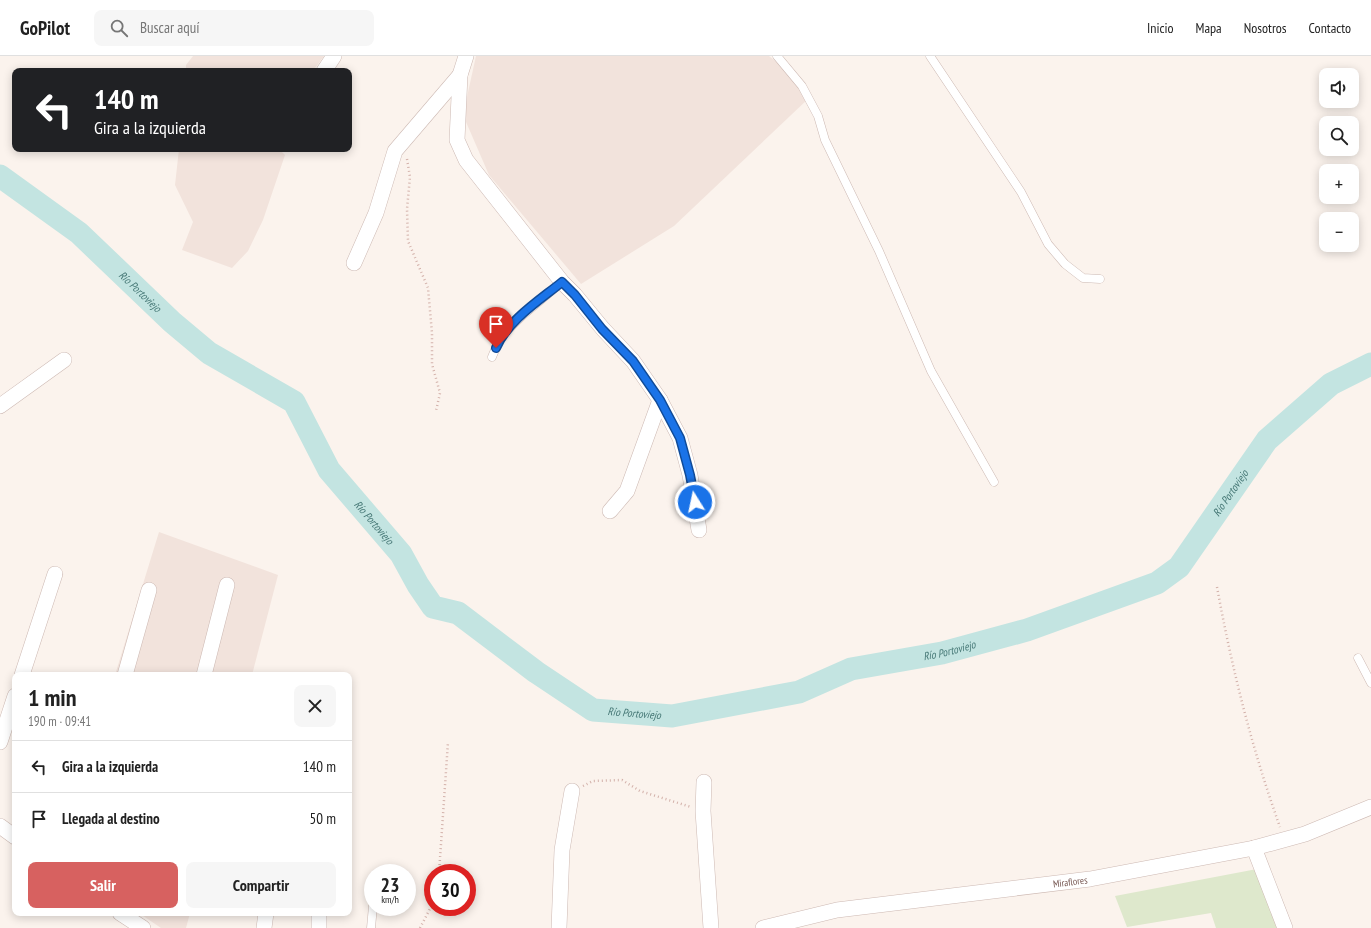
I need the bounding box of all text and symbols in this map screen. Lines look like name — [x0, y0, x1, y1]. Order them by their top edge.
search box — [94, 10, 374, 46]
text: GoPilot — [20, 16, 70, 40]
icon: search — [108, 17, 130, 39]
text: Buscar aquí — [140, 18, 199, 37]
text: Inicio — [1147, 19, 1174, 37]
text: Mapa — [1196, 19, 1222, 37]
text: Nosotros — [1244, 19, 1287, 37]
text: Contacto — [1309, 19, 1351, 37]
map controls — [1319, 68, 1359, 252]
button: sound — [1319, 68, 1359, 108]
text: 140 m — [94, 80, 158, 117]
icon: left — [28, 84, 80, 136]
text: Gira a la izquierda — [94, 116, 206, 139]
button: search — [1319, 116, 1359, 156]
button: + — [1319, 164, 1359, 204]
button: − — [1319, 212, 1359, 252]
water label: Río Portoviejo — [116, 268, 165, 316]
pin — [479, 307, 513, 348]
icon: arrive — [485, 313, 507, 335]
water label: Río Portoviejo — [1209, 466, 1252, 519]
position arrow — [674, 481, 716, 523]
water label: Río Portoviejo — [351, 498, 397, 548]
water label: Río Portoviejo — [922, 637, 978, 663]
text: 1 min — [28, 682, 76, 713]
button: close — [294, 685, 336, 727]
water label: Río Portoviejo — [607, 704, 663, 722]
text: 190 m · 09:41 — [28, 713, 91, 730]
icon: left — [28, 756, 50, 778]
text: Gira a la izquierda — [62, 757, 158, 776]
text: 140 m — [303, 757, 336, 776]
icon: arrive — [28, 808, 50, 830]
text: Llegada al destino — [62, 809, 160, 828]
text: 50 m — [310, 809, 336, 828]
button: Salir — [28, 862, 178, 908]
button: Compartir — [186, 862, 336, 908]
speed limit sign: 30 — [424, 864, 476, 916]
text: 23 — [380, 872, 400, 898]
street label: Miraflores — [1052, 873, 1089, 890]
text: km/h — [381, 893, 399, 906]

